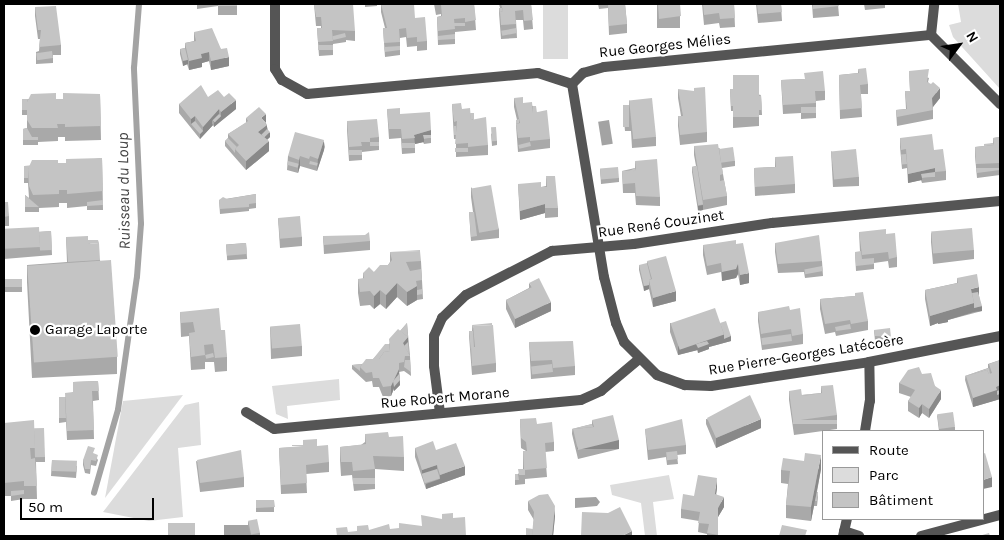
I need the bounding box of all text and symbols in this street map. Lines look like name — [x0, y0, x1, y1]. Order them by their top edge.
north arrow — [934, 20, 984, 70]
text: N — [962, 28, 982, 46]
street label: Rue Georges Mélies — [598, 30, 732, 62]
water label: Ruisseau du Loup — [113, 132, 135, 250]
street label: Rue René Couzinet — [597, 206, 725, 242]
place label: Garage Laporte — [45, 321, 147, 339]
marker: Garage Laporte — [29, 324, 41, 336]
street label: Rue Pierre-Georges Latécoère — [707, 331, 905, 379]
street label: Rue Robert Morane — [380, 383, 510, 413]
legend — [822, 430, 984, 520]
text: Route — [869, 441, 909, 459]
text: Parc — [869, 466, 899, 484]
scale bar — [22, 488, 156, 520]
text: Bâtiment — [869, 491, 933, 509]
text: 50 m — [28, 498, 63, 516]

